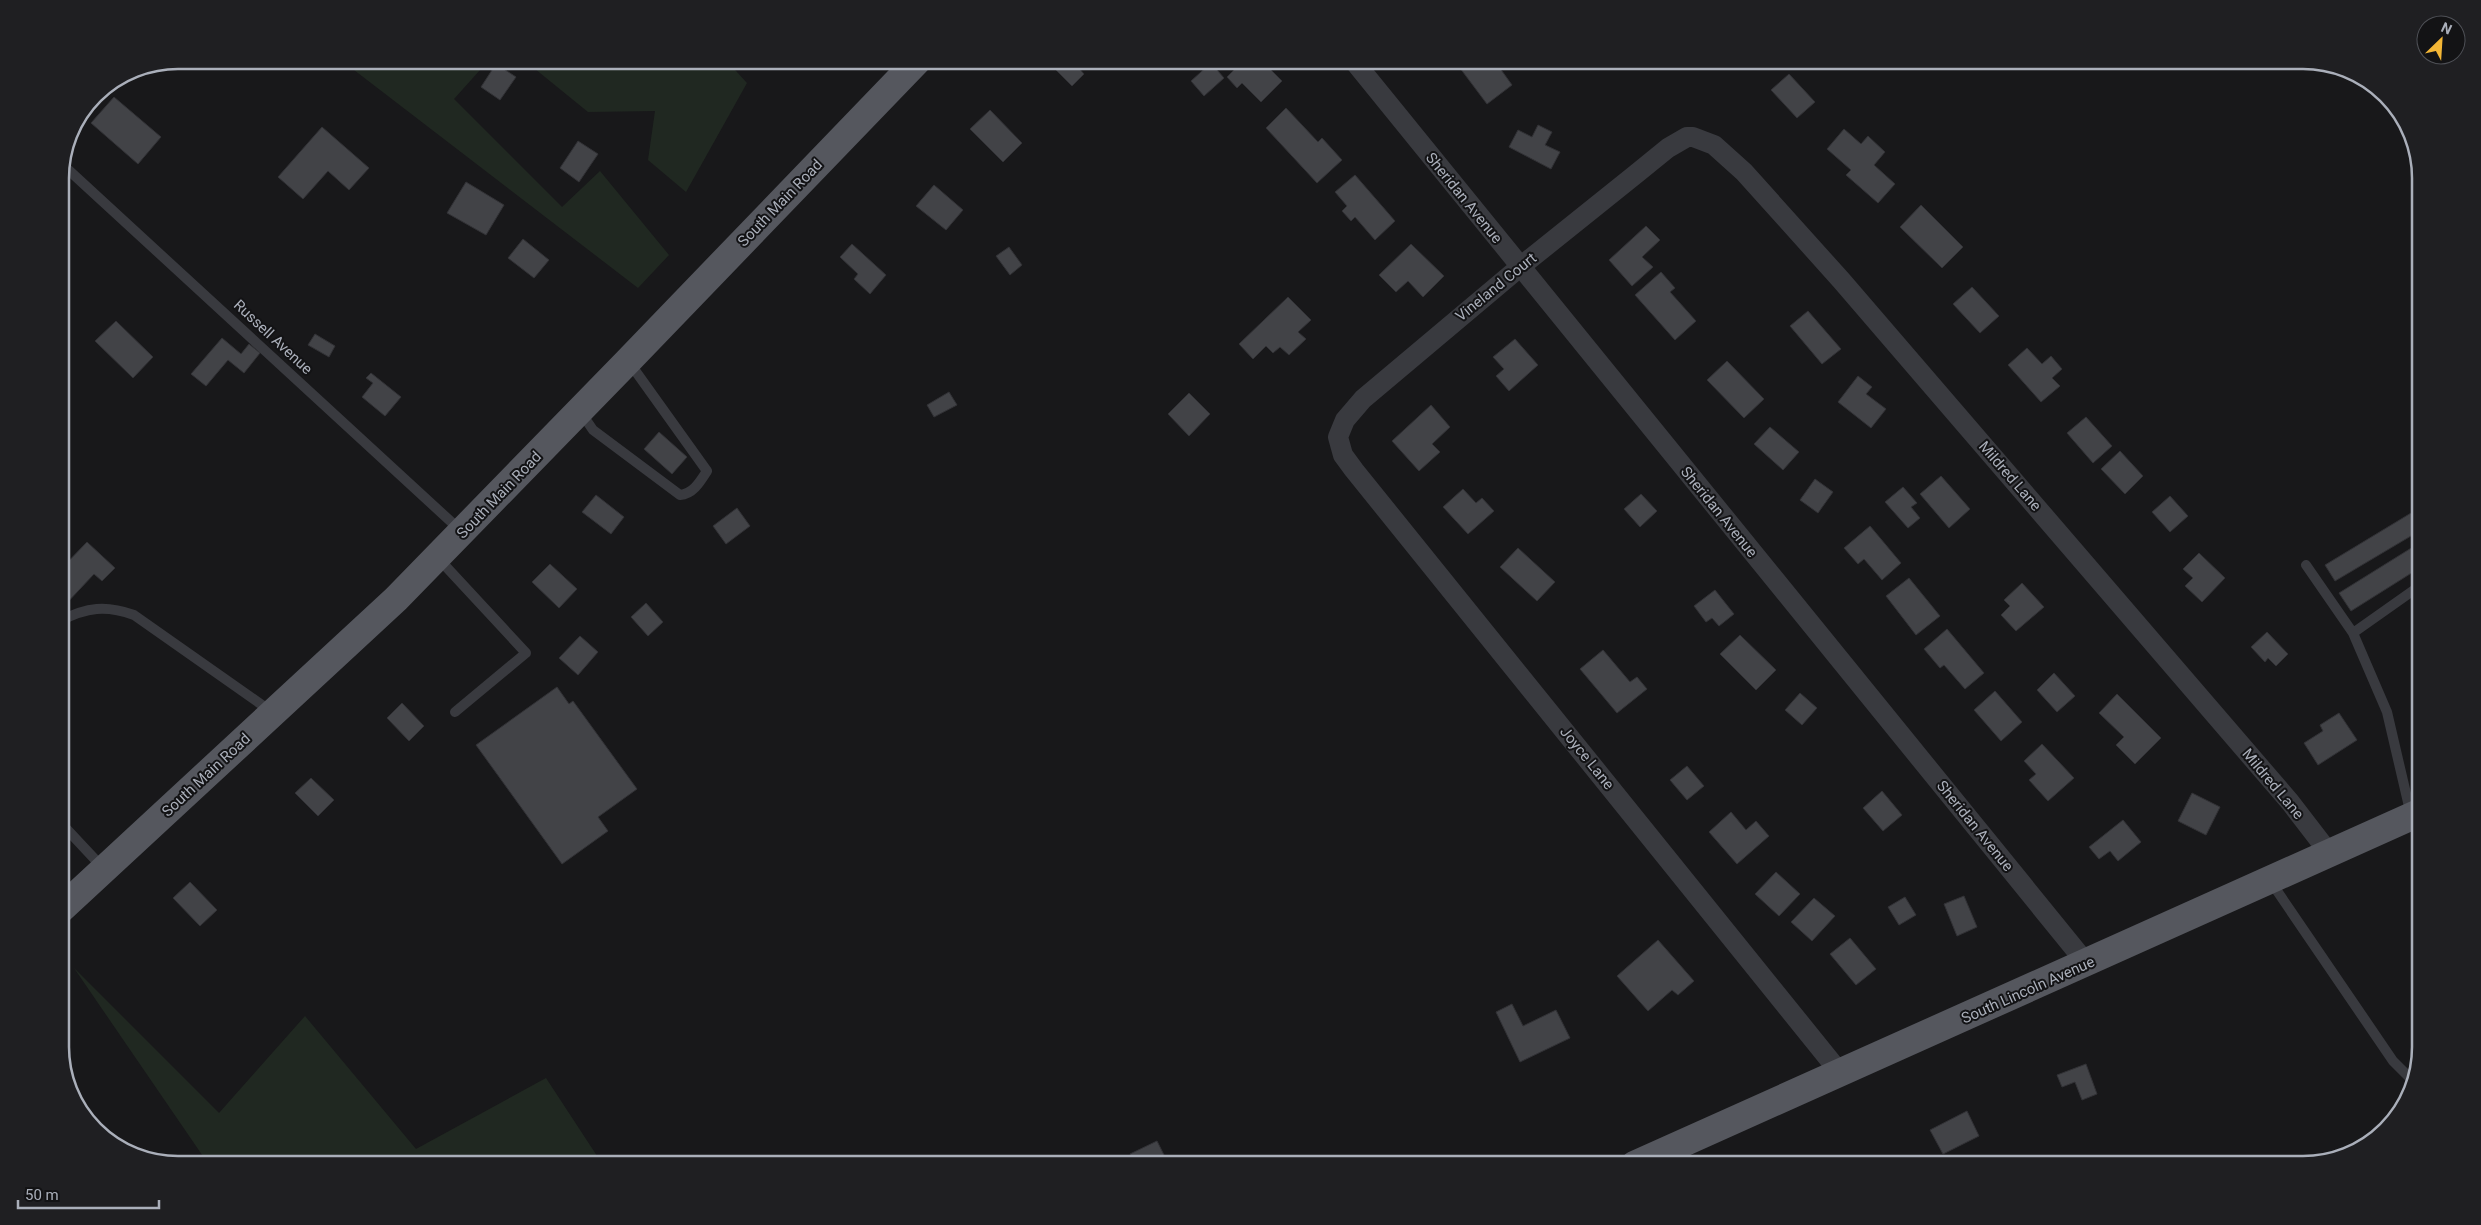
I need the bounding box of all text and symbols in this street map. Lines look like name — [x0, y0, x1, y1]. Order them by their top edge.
north arrow — [2416, 15, 2466, 65]
text: N — [2439, 19, 2454, 38]
street label: Sheridan Avenue — [1422, 149, 1506, 247]
street label: South Main Road — [734, 156, 826, 250]
street label: Vineland Court — [1452, 249, 1540, 325]
street label: Russell Avenue — [230, 296, 316, 378]
street label: Mildred Lane — [1975, 437, 2045, 515]
street label: South Main Road — [453, 448, 545, 542]
street label: Sheridan Avenue — [1677, 463, 1761, 561]
street label: Joyce Lane — [1556, 723, 1618, 793]
street label: South Main Road — [158, 730, 254, 820]
street label: Mildred Lane — [2238, 745, 2308, 823]
street label: Sheridan Avenue — [1933, 777, 2017, 875]
street label: South Lincoln Avenue — [1959, 953, 2097, 1027]
scale bar — [18, 1178, 159, 1210]
text: 50 m — [25, 1186, 59, 1204]

